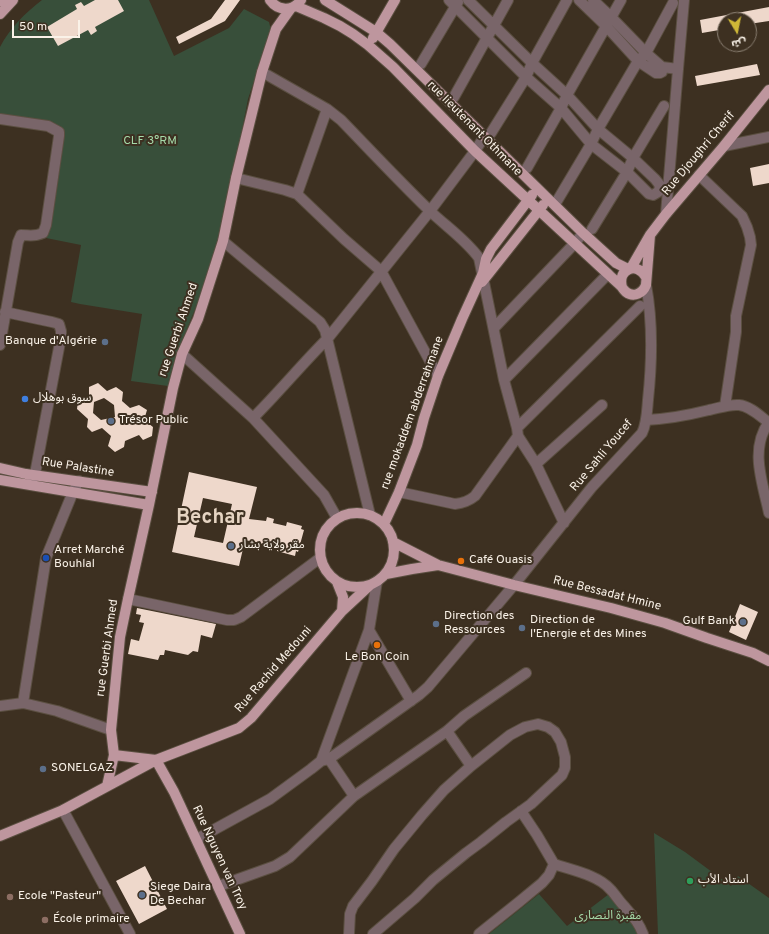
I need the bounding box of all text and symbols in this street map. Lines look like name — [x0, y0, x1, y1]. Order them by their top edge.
scale bar — [14, 12, 82, 38]
north arrow — [717, 12, 757, 52]
text: 50 m — [19, 19, 47, 35]
text: ش — [730, 35, 748, 51]
street label: rue lieutenant Othmane — [424, 79, 524, 179]
street label: Rue Djoughri Cherif — [660, 109, 738, 199]
park label: CLF 3°RM — [123, 135, 177, 149]
street label: rue Guerbi Ahmed — [156, 281, 202, 379]
street label: rue mokaddem abderrahmane — [379, 334, 447, 492]
place label: Banque d'Algérie — [5, 335, 97, 349]
marker: Banque d'Algérie — [100, 337, 110, 347]
place label: سوق بوهلال — [33, 392, 91, 406]
marker: سوق بوهلال — [20, 394, 30, 404]
place label: Trésor Public — [119, 414, 188, 428]
marker: Trésor Public — [106, 416, 116, 426]
street label: Rue Sahli Youcef — [568, 417, 636, 495]
street label: Rue Palastine — [41, 455, 115, 481]
district label: Bechar — [176, 507, 244, 531]
place label: مقر ولاية بشار — [239, 539, 305, 553]
marker: مقر ولاية بشار — [226, 541, 236, 551]
place label: Arret Marché Bouhlal — [54, 544, 124, 572]
marker: Arret Marché Bouhlal — [41, 553, 51, 563]
place label: Café Ouasis — [469, 554, 532, 568]
marker: Café Ouasis — [456, 556, 466, 566]
street label: Rue Bessadat Hmine — [551, 574, 663, 614]
street label: rue Guerbi Ahmed — [94, 598, 122, 698]
place label: Direction des Ressources — [444, 610, 514, 638]
place label: Direction de l'Energie et des Mines — [530, 614, 647, 642]
place label: Gulf Bank — [682, 615, 735, 629]
marker: Gulf Bank — [738, 617, 748, 627]
marker: Direction des Ressources — [431, 619, 441, 629]
marker: Direction de l'Energie et des Mines — [517, 623, 527, 633]
street label: Rue Rachid Medouni — [233, 624, 315, 716]
marker: Le Bon Coin — [372, 640, 382, 650]
place label: Le Bon Coin — [345, 651, 409, 665]
place label: SONELGAZ — [51, 762, 113, 776]
marker: SONELGAZ — [38, 764, 48, 774]
street label: Rue Nguyen van Troy — [188, 803, 250, 913]
place label: استاد الأب — [698, 874, 749, 888]
marker: استاد الأب — [685, 876, 695, 886]
place label: Siege Daira De Bechar — [150, 881, 211, 909]
place label: Ecole "Pasteur" — [18, 890, 101, 904]
marker: Siege Daira De Bechar — [137, 890, 147, 900]
marker: Ecole "Pasteur" — [5, 892, 15, 902]
park label: مقبرة النصارى — [575, 910, 641, 924]
place label: École primaire — [53, 913, 130, 927]
marker: École primaire — [40, 915, 50, 925]

